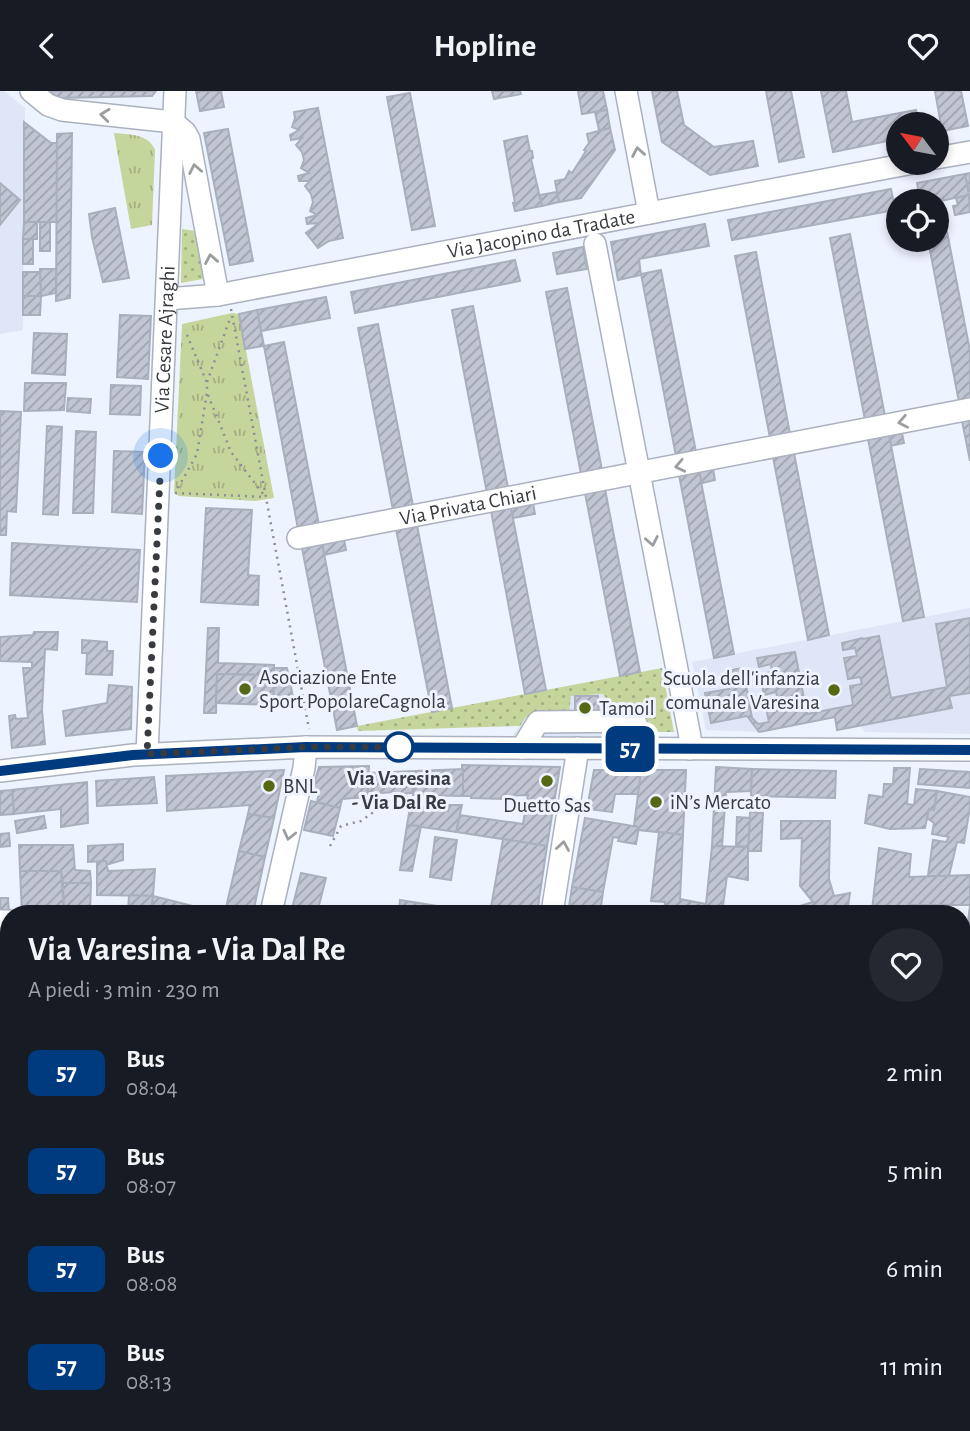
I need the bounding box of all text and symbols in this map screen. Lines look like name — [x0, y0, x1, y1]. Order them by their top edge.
icon: back — [28, 27, 66, 65]
icon: heart — [904, 27, 942, 65]
text: Hopline — [434, 30, 536, 62]
one-way arrow — [99, 107, 111, 122]
north arrow — [886, 112, 948, 175]
map controls — [886, 112, 949, 252]
one-way arrow — [631, 146, 646, 158]
one-way arrow — [188, 163, 203, 175]
button: locate — [886, 189, 949, 252]
street label: Via Jacopino da Tradate — [445, 206, 637, 262]
one-way arrow — [204, 253, 219, 265]
street label: Via Cesare Ajraghi — [151, 265, 178, 414]
one-way arrow — [897, 413, 909, 428]
your location — [143, 438, 178, 473]
one-way arrow — [674, 457, 686, 472]
street label: Via Privata Chiari — [398, 482, 538, 529]
one-way arrow — [644, 535, 659, 547]
place label: Asociazione Ente Sport PopolareCagnola — [259, 667, 446, 712]
place label: Scuola dell'infanzia comunale Varesina — [663, 668, 820, 713]
marker: Asociazione Ente Sport PopolareCagnola — [237, 681, 253, 697]
marker: Scuola dell'infanzia comunale Varesina — [826, 682, 842, 698]
place label: Tamoil — [599, 698, 655, 719]
marker: Tamoil — [577, 700, 593, 716]
line badge: 57 — [598, 726, 662, 772]
marker: Via Varesina - Via Dal Re — [384, 732, 414, 762]
text: 57 — [620, 737, 640, 761]
place label: Via Varesina - Via Dal Re — [347, 768, 451, 813]
marker: Duetto Sas — [539, 773, 555, 789]
place label: BNL — [283, 776, 318, 797]
marker: BNL — [261, 778, 277, 794]
place label: iN’s Mercato — [670, 792, 771, 813]
marker: iN’s Mercato — [648, 794, 664, 810]
place label: Duetto Sas — [503, 795, 591, 816]
one-way arrow — [283, 829, 297, 841]
one-way arrow — [555, 840, 570, 852]
button: heart — [869, 928, 943, 1002]
text: Via Varesina - Via Dal Re — [28, 934, 346, 967]
text: A piedi · 3 min · 230 m — [28, 979, 220, 1002]
text: Bus — [126, 1046, 165, 1072]
text: 2 min — [886, 1060, 943, 1086]
text: 57 — [56, 1061, 77, 1085]
text: 08:04 — [126, 1077, 178, 1100]
text: Bus — [126, 1144, 165, 1170]
text: 5 min — [887, 1158, 943, 1184]
text: 57 — [56, 1159, 77, 1183]
text: 08:07 — [126, 1175, 176, 1198]
text: Bus — [126, 1242, 165, 1268]
text: 6 min — [886, 1256, 943, 1282]
text: 57 — [56, 1257, 77, 1281]
text: 08:08 — [126, 1273, 177, 1296]
text: Bus — [126, 1340, 165, 1366]
text: 11 min — [880, 1354, 943, 1380]
text: 57 — [56, 1355, 77, 1379]
text: 08:13 — [126, 1371, 172, 1394]

